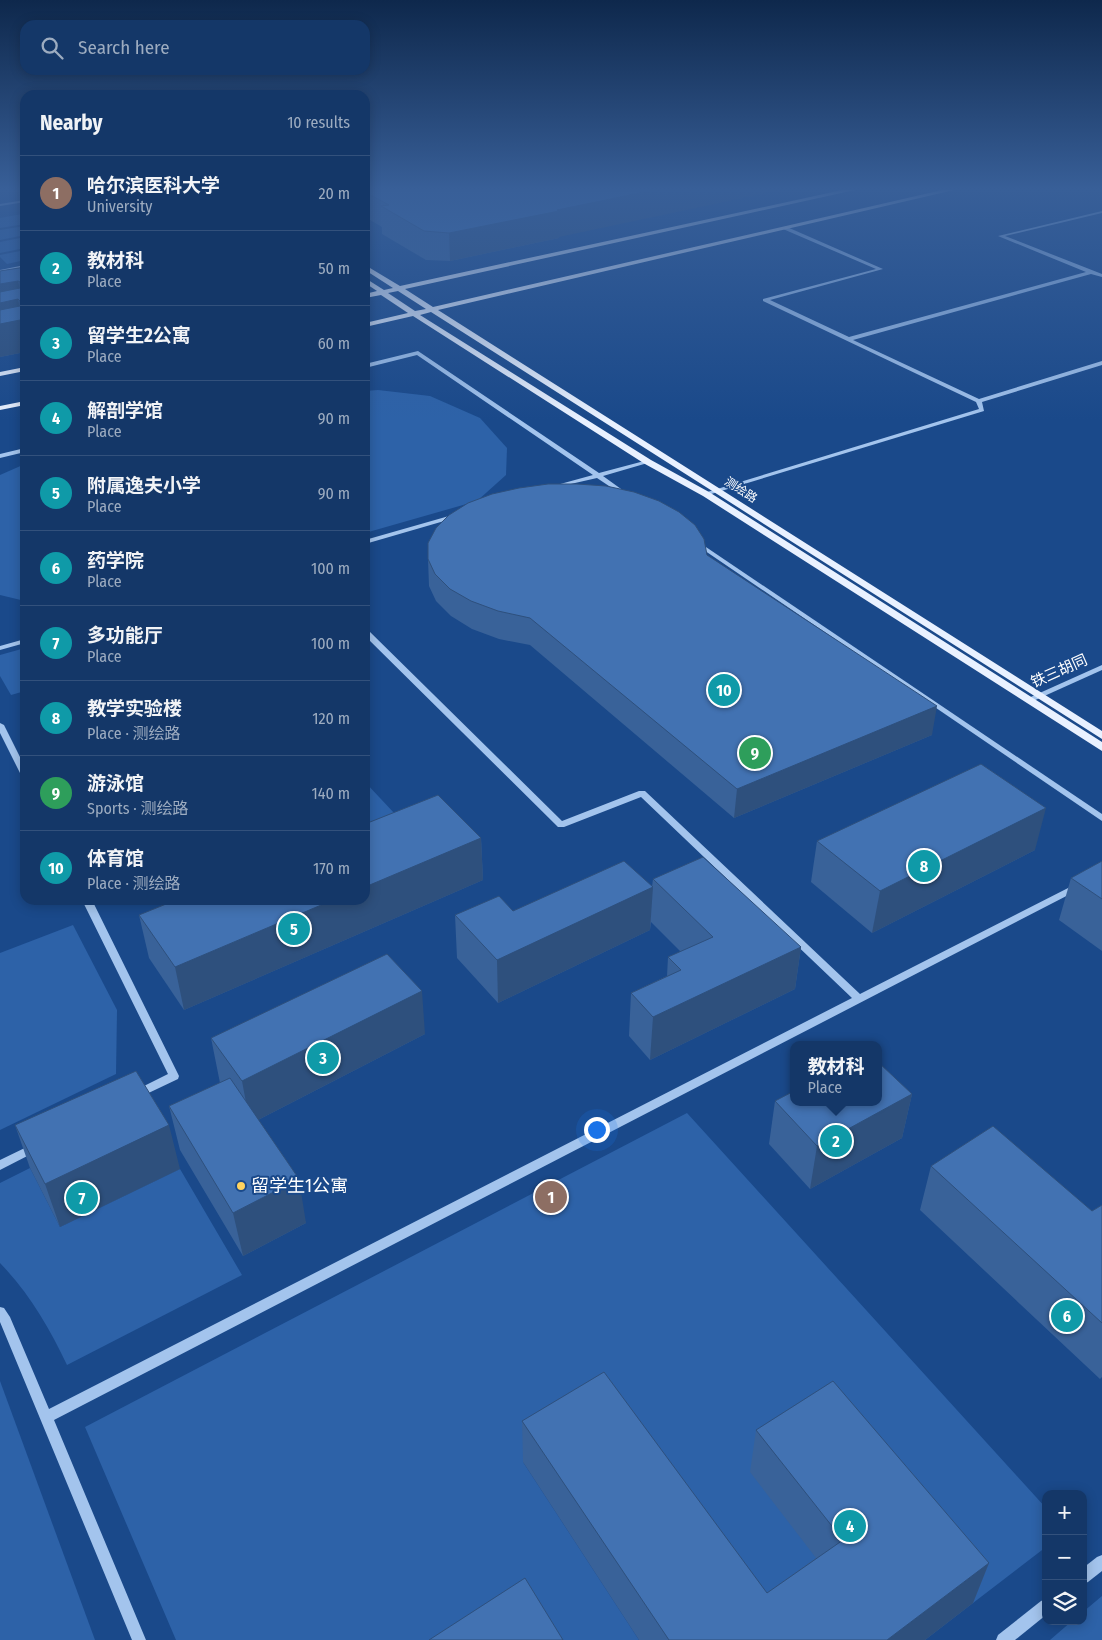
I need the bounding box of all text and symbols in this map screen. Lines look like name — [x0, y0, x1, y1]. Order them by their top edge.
search box — [20, 20, 370, 75]
icon: search — [38, 34, 66, 62]
text: Search here — [78, 36, 170, 59]
text: Nearby — [40, 110, 102, 136]
text: 10 results — [287, 113, 350, 132]
text: 哈尔滨医科大学 — [87, 174, 220, 197]
text: 1 — [53, 184, 59, 203]
text: 20 m — [319, 184, 350, 203]
text: University — [87, 197, 152, 216]
text: 教材科 — [87, 249, 144, 272]
text: 2 — [52, 259, 60, 278]
text: 50 m — [318, 259, 350, 278]
text: Place — [87, 272, 122, 291]
text: 留学生2公寓 — [87, 324, 191, 347]
text: 3 — [52, 334, 60, 353]
text: 60 m — [318, 334, 350, 353]
text: Place — [87, 347, 122, 366]
text: 解剖学馆 — [87, 399, 163, 422]
text: 4 — [52, 409, 60, 428]
text: 90 m — [318, 409, 350, 428]
text: Place — [87, 422, 122, 441]
text: 附属逸夫小学 — [87, 474, 201, 497]
street label: 测绘路 — [722, 474, 760, 506]
text: 5 — [52, 484, 60, 503]
text: 90 m — [318, 484, 350, 503]
text: Place — [87, 497, 122, 516]
text: 药学院 — [87, 549, 144, 572]
text: 6 — [52, 559, 60, 578]
text: 100 m — [311, 559, 350, 578]
text: Place — [87, 572, 122, 591]
text: 多功能厅 — [87, 624, 163, 647]
text: 7 — [53, 634, 59, 653]
text: 100 m — [311, 634, 350, 653]
text: Place — [87, 647, 122, 666]
street label: 铁三胡同 — [1028, 651, 1090, 691]
pin: 10 — [708, 671, 740, 709]
text: 教学实验楼 — [87, 697, 182, 720]
text: 8 — [52, 709, 60, 728]
text: 120 m — [312, 709, 350, 728]
text: Place · 测绘路 — [87, 724, 181, 743]
pin: 9 — [739, 734, 771, 772]
text: 游泳馆 — [87, 772, 144, 795]
text: 9 — [52, 784, 60, 803]
text: 140 m — [312, 784, 350, 803]
text: Sports · 测绘路 — [87, 799, 188, 818]
text: 体育馆 — [87, 847, 144, 870]
pin: 8 — [908, 847, 940, 885]
text: 10 — [48, 859, 64, 878]
text: 170 m — [313, 859, 350, 878]
text: Place · 测绘路 — [87, 874, 181, 893]
pin: 5 — [278, 910, 310, 948]
pin: 3 — [307, 1039, 339, 1077]
popup — [790, 1041, 882, 1106]
text: 教材科 — [807, 1055, 865, 1078]
text: Place — [807, 1078, 842, 1097]
your location — [584, 1117, 610, 1143]
pin: 2 — [820, 1122, 852, 1160]
place label: 留学生1公寓 — [251, 1175, 348, 1197]
pin: 1 — [535, 1178, 567, 1216]
pin: 7 — [66, 1179, 98, 1217]
marker: 留学生1公寓 — [235, 1180, 247, 1192]
pin: 6 — [1051, 1297, 1083, 1335]
map controls — [1042, 1490, 1087, 1625]
button: + — [1042, 1490, 1087, 1535]
pin: 4 — [834, 1507, 866, 1545]
button: − — [1042, 1535, 1087, 1580]
button: layers — [1042, 1580, 1087, 1625]

